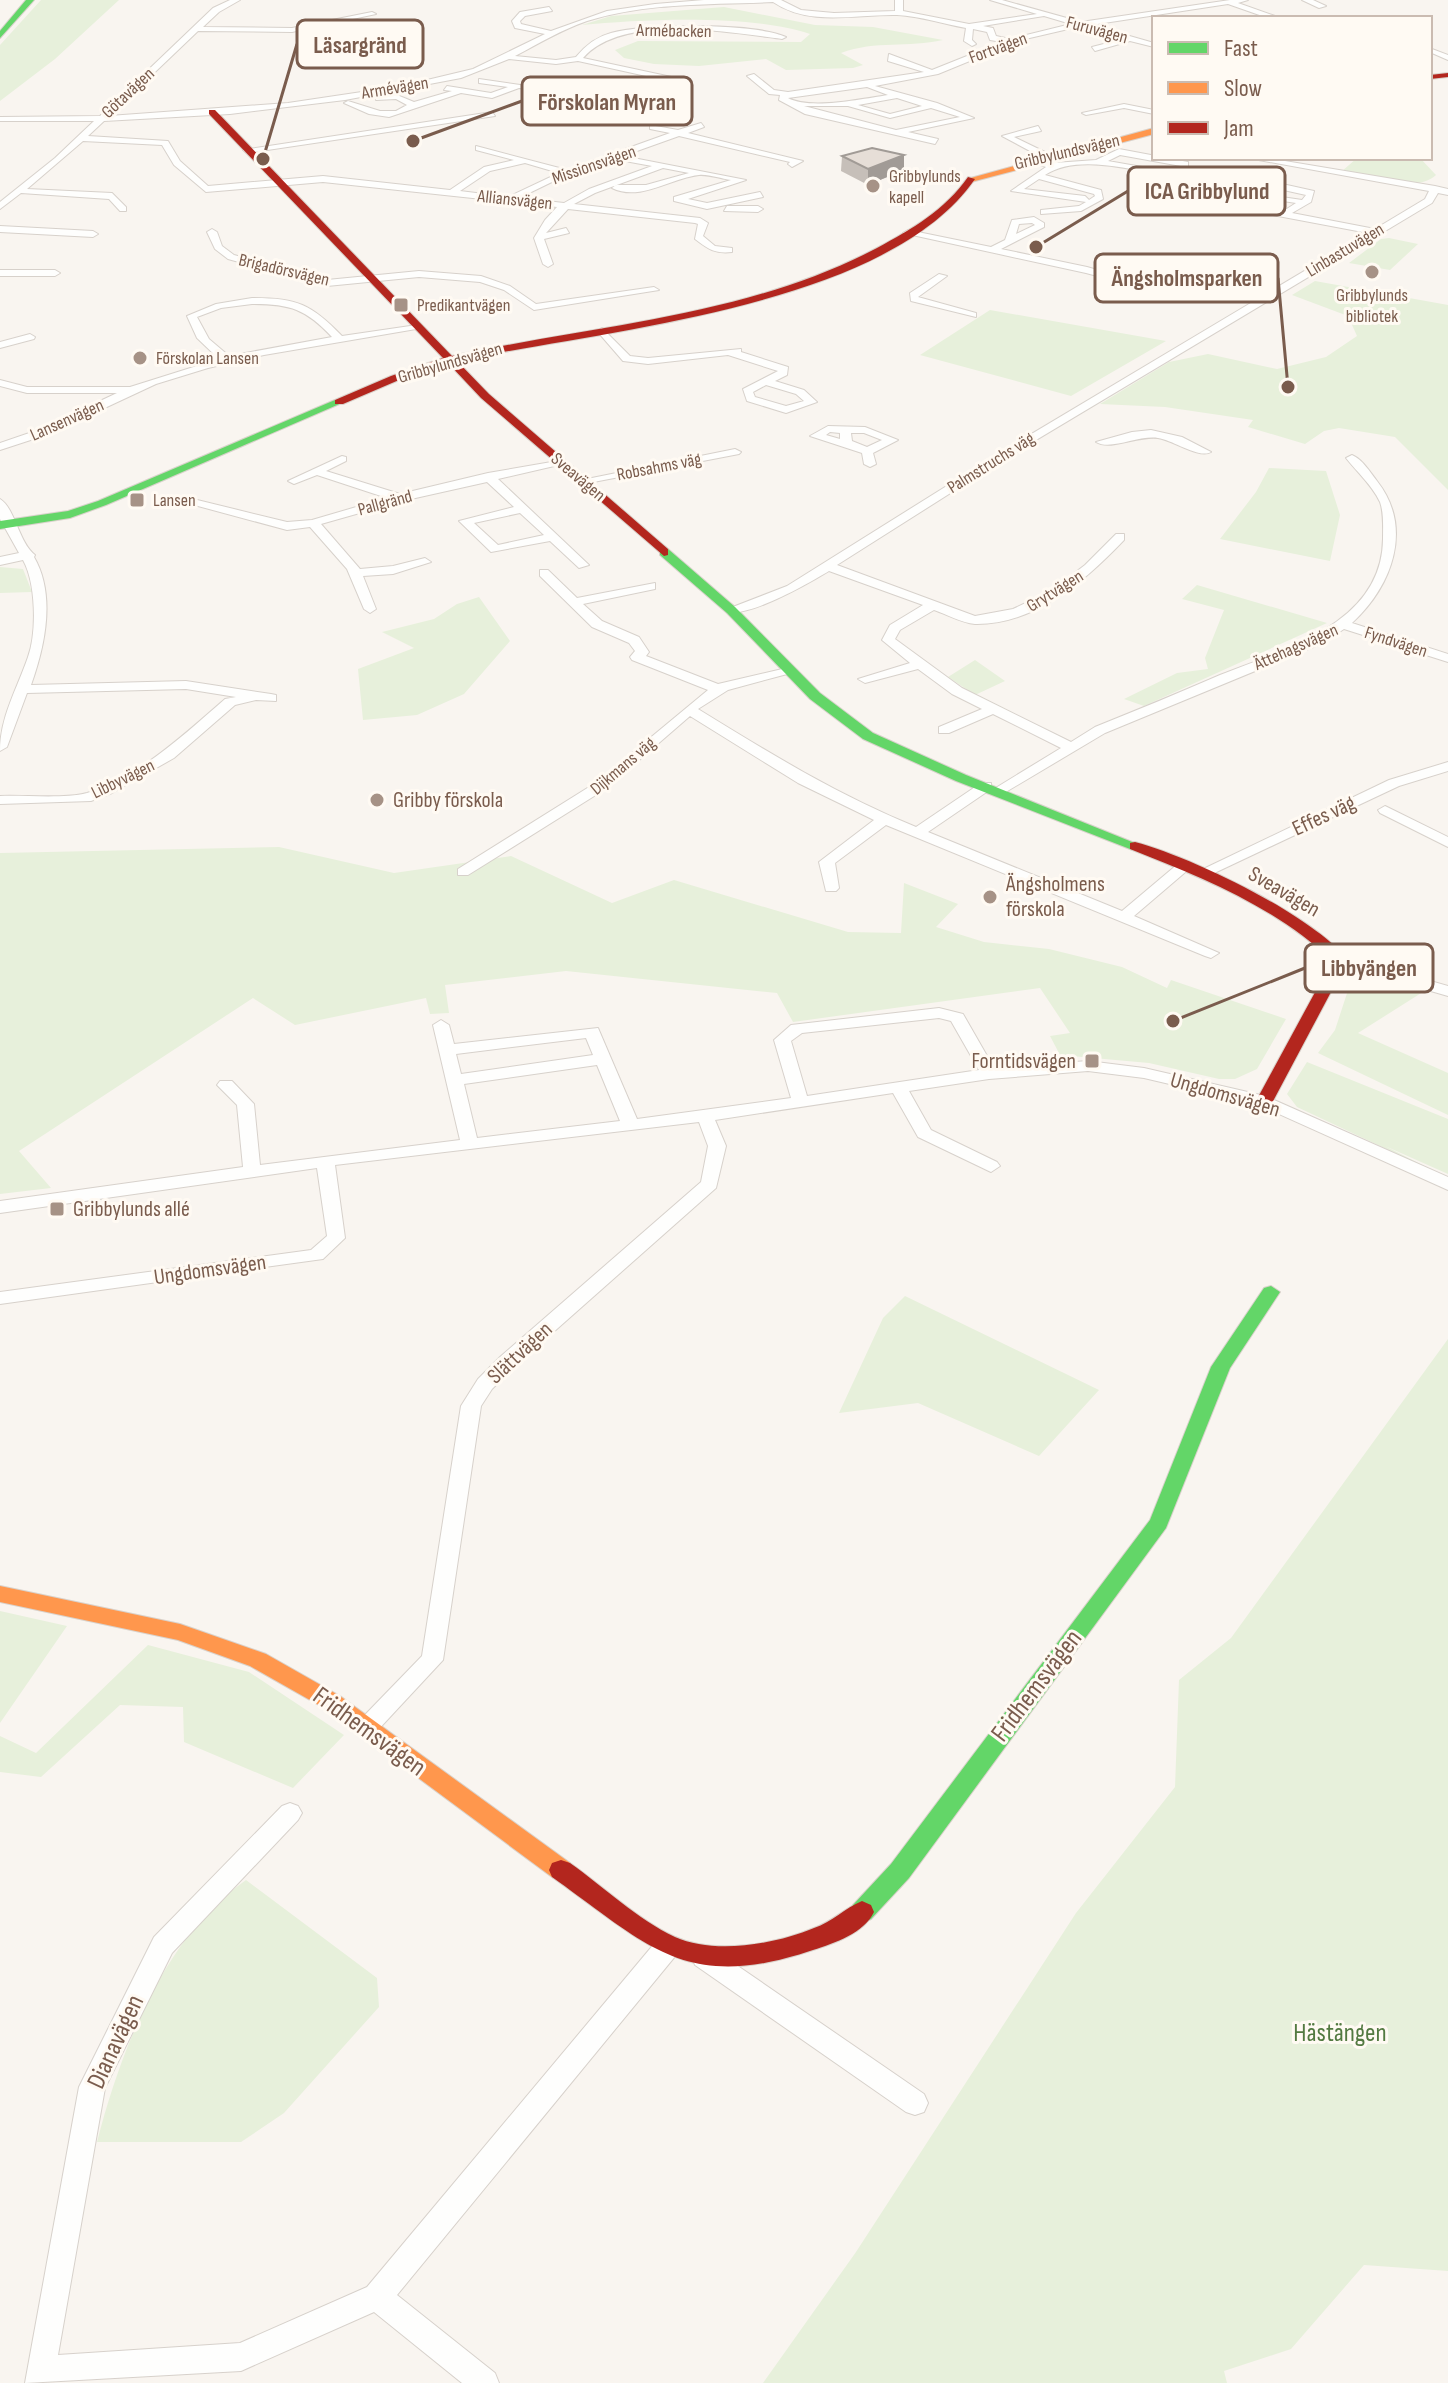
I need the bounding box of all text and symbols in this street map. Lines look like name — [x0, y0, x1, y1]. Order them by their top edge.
street label: Furuvägen — [1064, 12, 1130, 48]
legend — [1152, 16, 1432, 160]
callout: Läsargränd — [297, 20, 423, 68]
street label: Armébacken — [635, 20, 712, 42]
street label: Fortvägen — [966, 28, 1030, 68]
text: Läsargränd — [313, 31, 407, 60]
text: Fast — [1224, 34, 1258, 63]
street label: Götavägen — [97, 63, 159, 123]
street label: Armévägen — [359, 72, 430, 104]
text: Slow — [1224, 74, 1262, 103]
callout: Förskolan Myran — [522, 77, 692, 125]
text: Förskolan Myran — [538, 88, 676, 117]
text: Jam — [1223, 114, 1254, 143]
street label: Gribbylundsvägen — [1012, 130, 1122, 174]
street label: Missionsvägen — [549, 141, 639, 189]
place label: Gribbylunds kapell — [889, 166, 961, 208]
callout: ICA Gribbylund — [1128, 167, 1285, 215]
marker: Gribbylunds kapell — [864, 177, 882, 195]
text: ICA Gribbylund — [1145, 177, 1269, 206]
street label: Alliansvägen — [476, 186, 553, 214]
street label: Linbastuvägen — [1302, 219, 1388, 281]
street label: Brigadörsvägen — [237, 249, 331, 291]
callout: Ängsholmsparken — [1095, 254, 1278, 302]
marker: Gribbylunds bibliotek — [1363, 263, 1381, 281]
text: Ängsholmsparken — [1110, 264, 1263, 293]
place label: Gribbylunds bibliotek — [1336, 285, 1408, 327]
place label: Predikantvägen — [417, 295, 510, 316]
marker: Predikantvägen — [392, 296, 410, 314]
street label: Gribbylundsvägen — [395, 338, 505, 388]
place label: Förskolan Lansen — [156, 348, 259, 369]
marker: Förskolan Lansen — [131, 349, 149, 367]
street label: Lansenvägen — [27, 394, 107, 446]
street label: Palmstruchs väg — [944, 428, 1038, 498]
street label: Sveavägen — [547, 448, 609, 506]
street label: Robsahms väg — [615, 449, 703, 485]
street label: Pallgränd — [356, 486, 414, 520]
place label: Lansen — [153, 490, 196, 511]
marker: Lansen — [128, 491, 146, 509]
street label: Grytvägen — [1023, 566, 1087, 616]
street label: Ättehagsvägen — [1250, 619, 1341, 675]
street label: Fyndvägen — [1362, 622, 1430, 662]
street label: Dijkmans väg — [586, 733, 660, 799]
street label: Libbyvägen — [88, 755, 158, 803]
place label: Gribby förskola — [393, 787, 503, 814]
street label: Effes väg — [1288, 790, 1360, 842]
marker: Gribby förskola — [368, 791, 386, 809]
street label: Sveavägen — [1243, 861, 1325, 923]
place label: Ängsholmens förskola — [1005, 871, 1105, 923]
marker: Ängsholmens förskola — [981, 888, 999, 906]
callout: Libbyängen — [1305, 944, 1433, 992]
text: Libbyängen — [1321, 954, 1417, 983]
place label: Forntidsvägen — [972, 1048, 1076, 1075]
marker: Forntidsvägen — [1083, 1052, 1101, 1070]
street label: Ungdomsvägen — [1167, 1066, 1283, 1124]
place label: Gribbylunds allé — [73, 1196, 190, 1223]
marker: Gribbylunds allé — [48, 1200, 66, 1218]
street label: Ungdomsvägen — [152, 1249, 268, 1291]
street label: Slättvägen — [482, 1316, 558, 1390]
street label: Fridhemsvägen — [985, 1624, 1089, 1748]
street label: Fridhemsvägen — [306, 1681, 432, 1783]
street label: Dianavägen — [81, 1990, 151, 2094]
park label: Hästängen — [1293, 2018, 1387, 2049]

